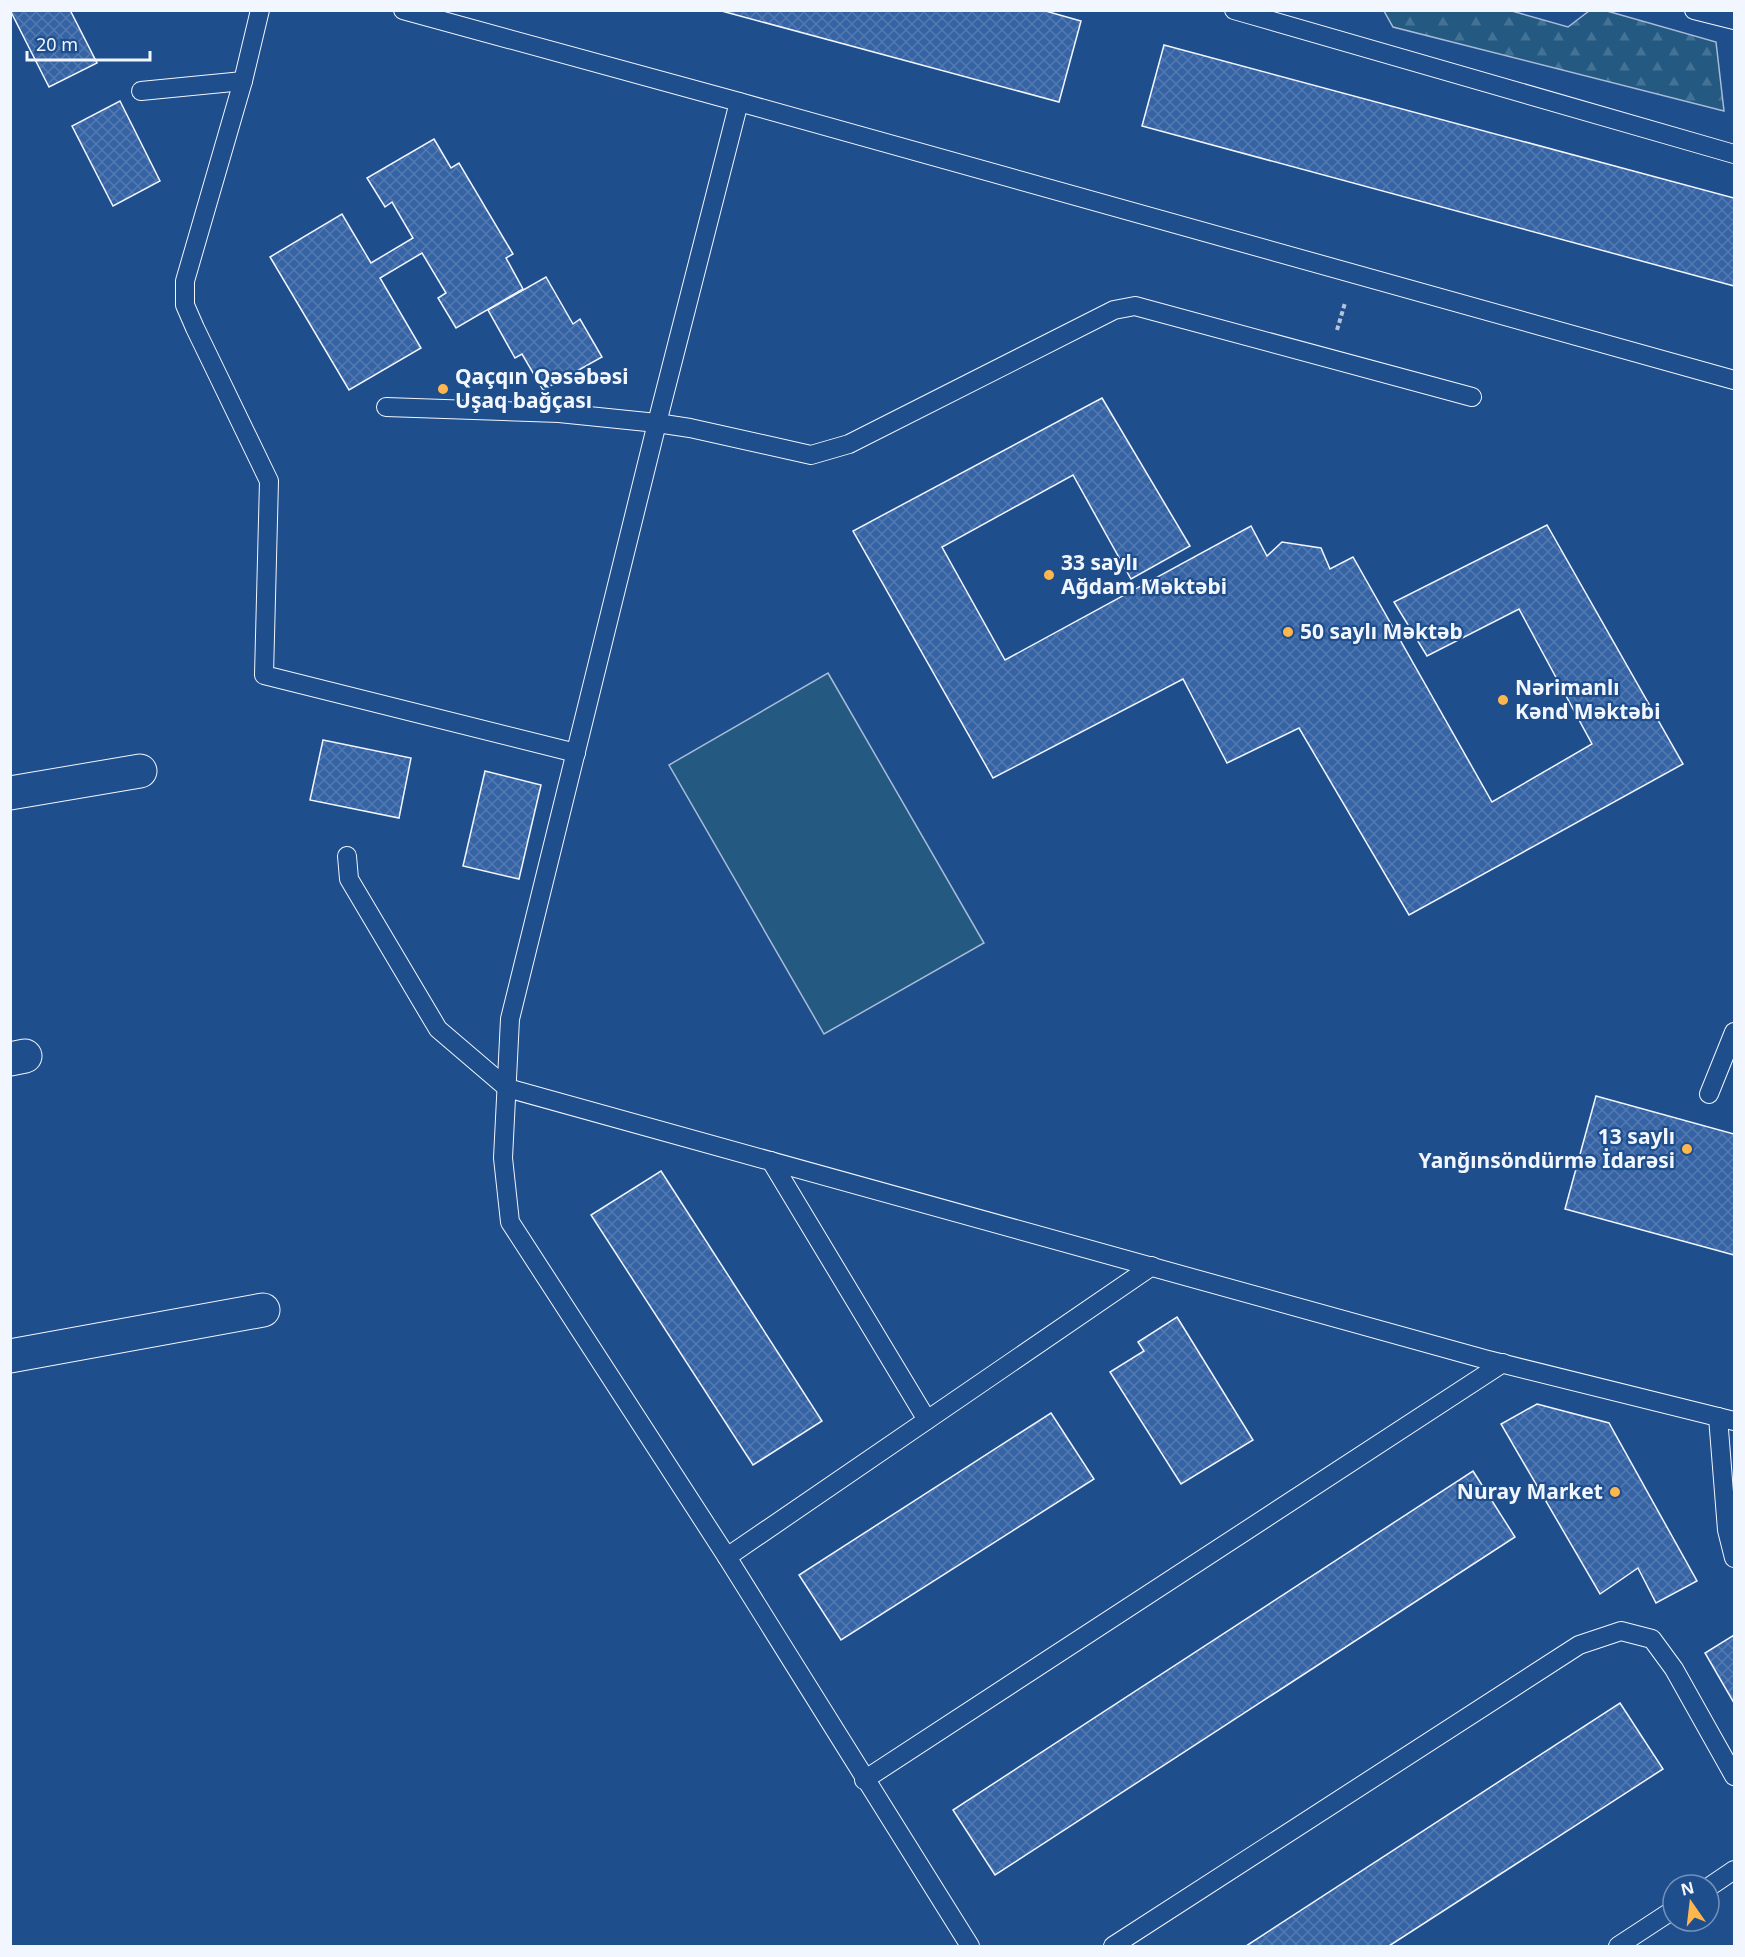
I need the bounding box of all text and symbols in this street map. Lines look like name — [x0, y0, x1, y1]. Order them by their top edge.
scale bar — [27, 24, 150, 62]
text: 20 m — [36, 32, 78, 56]
place label: Qaçqın Qəsəbəsi Uşaq bağçası — [455, 362, 629, 414]
marker: Qaçqın Qəsəbəsi Uşaq bağçası — [436, 382, 450, 396]
place label: 33 saylı Ağdam Məktəbi — [1061, 548, 1227, 600]
marker: 33 saylı Ağdam Məktəbi — [1042, 568, 1056, 582]
place label: 50 saylı Məktəb — [1300, 617, 1463, 645]
marker: 50 saylı Məktəb — [1281, 625, 1295, 639]
place label: Nərimanlı Kənd Məktəbi — [1515, 673, 1660, 725]
marker: Nərimanlı Kənd Məktəbi — [1496, 693, 1510, 707]
place label: 13 saylı Yanğınsöndürmə İdarəsi — [1419, 1122, 1675, 1174]
marker: 13 saylı Yanğınsöndürmə İdarəsi — [1680, 1142, 1694, 1156]
place label: Nuray Market — [1457, 1477, 1603, 1505]
marker: Nuray Market — [1608, 1485, 1622, 1499]
north arrow — [1661, 1873, 1721, 1933]
text: N — [1678, 1876, 1696, 1901]

